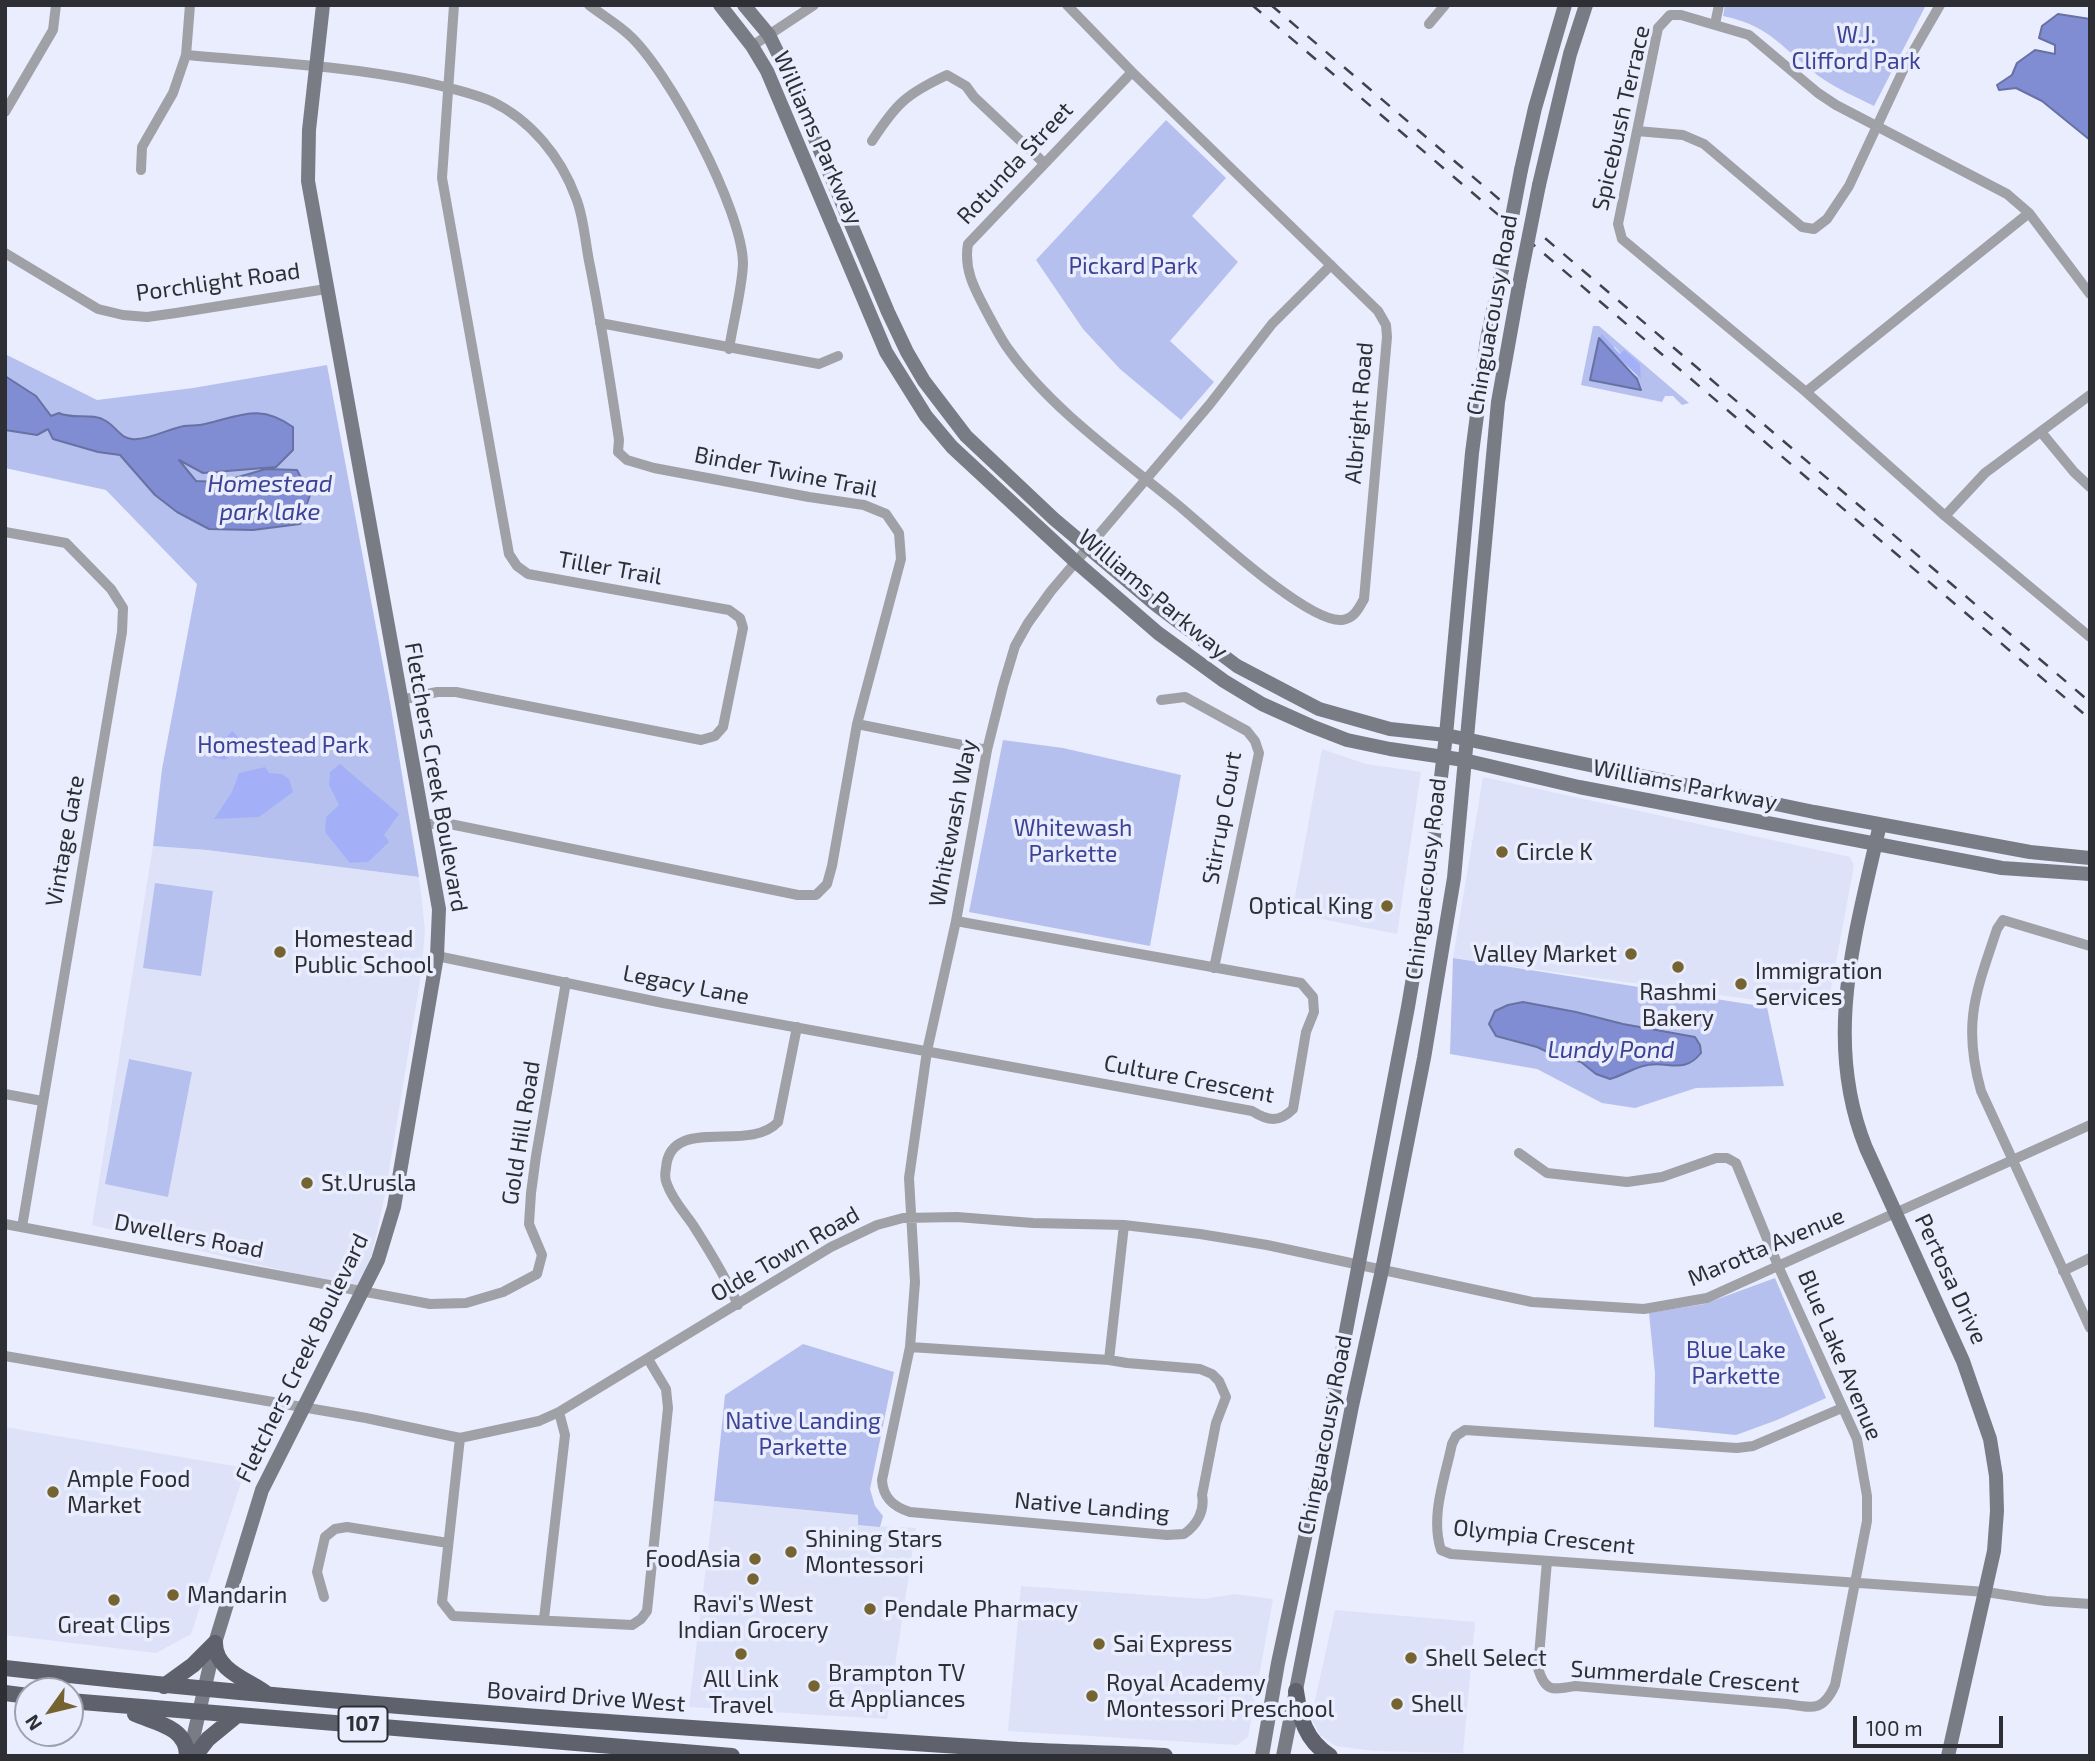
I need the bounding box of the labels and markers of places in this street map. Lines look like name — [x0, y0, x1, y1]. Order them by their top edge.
place label: Circle K — [1516, 838, 1593, 866]
marker: Circle K — [1494, 844, 1510, 860]
place label: Optical King — [1249, 892, 1373, 920]
marker: Optical King — [1379, 898, 1395, 914]
place label: Homestead Public School — [294, 925, 433, 979]
place label: Valley Market — [1473, 940, 1617, 968]
marker: Homestead Public School — [272, 944, 288, 960]
marker: Valley Market — [1623, 946, 1639, 962]
place label: Immigration Services — [1755, 957, 1883, 1011]
marker: Rashmi Bakery — [1670, 959, 1686, 975]
marker: Immigration Services — [1733, 976, 1749, 992]
place label: Rashmi Bakery — [1639, 978, 1717, 1032]
place label: St.Urusla — [321, 1169, 416, 1197]
marker: St.Urusla — [299, 1175, 315, 1191]
place label: Ample Food Market — [67, 1465, 190, 1519]
marker: Ample Food Market — [45, 1484, 61, 1500]
place label: Shining Stars Montessori — [805, 1525, 942, 1579]
marker: Shining Stars Montessori — [783, 1544, 799, 1560]
place label: FoodAsia — [645, 1545, 741, 1573]
marker: FoodAsia — [747, 1551, 763, 1567]
marker: Ravi's West Indian Grocery — [745, 1571, 761, 1587]
place label: Mandarin — [187, 1581, 287, 1609]
marker: Mandarin — [165, 1587, 181, 1603]
place label: Ravi's West Indian Grocery — [678, 1590, 828, 1644]
marker: Great Clips — [106, 1592, 122, 1608]
place label: Pendale Pharmacy — [884, 1595, 1078, 1623]
marker: Pendale Pharmacy — [862, 1601, 878, 1617]
place label: Great Clips — [58, 1611, 170, 1639]
place label: Sai Express — [1113, 1630, 1232, 1658]
marker: Sai Express — [1091, 1636, 1107, 1652]
place label: Shell Select — [1425, 1644, 1547, 1672]
marker: All Link Travel — [733, 1646, 749, 1662]
marker: Shell Select — [1403, 1650, 1419, 1666]
place label: Brampton TV & Appliances — [828, 1659, 965, 1713]
place label: All Link Travel — [703, 1665, 779, 1719]
place label: Royal Academy Montessori Preschool — [1106, 1669, 1334, 1723]
marker: Brampton TV & Appliances — [806, 1678, 822, 1694]
marker: Royal Academy Montessori Preschool — [1084, 1688, 1100, 1704]
place label: Shell — [1411, 1690, 1463, 1718]
marker: Shell — [1389, 1696, 1405, 1712]

